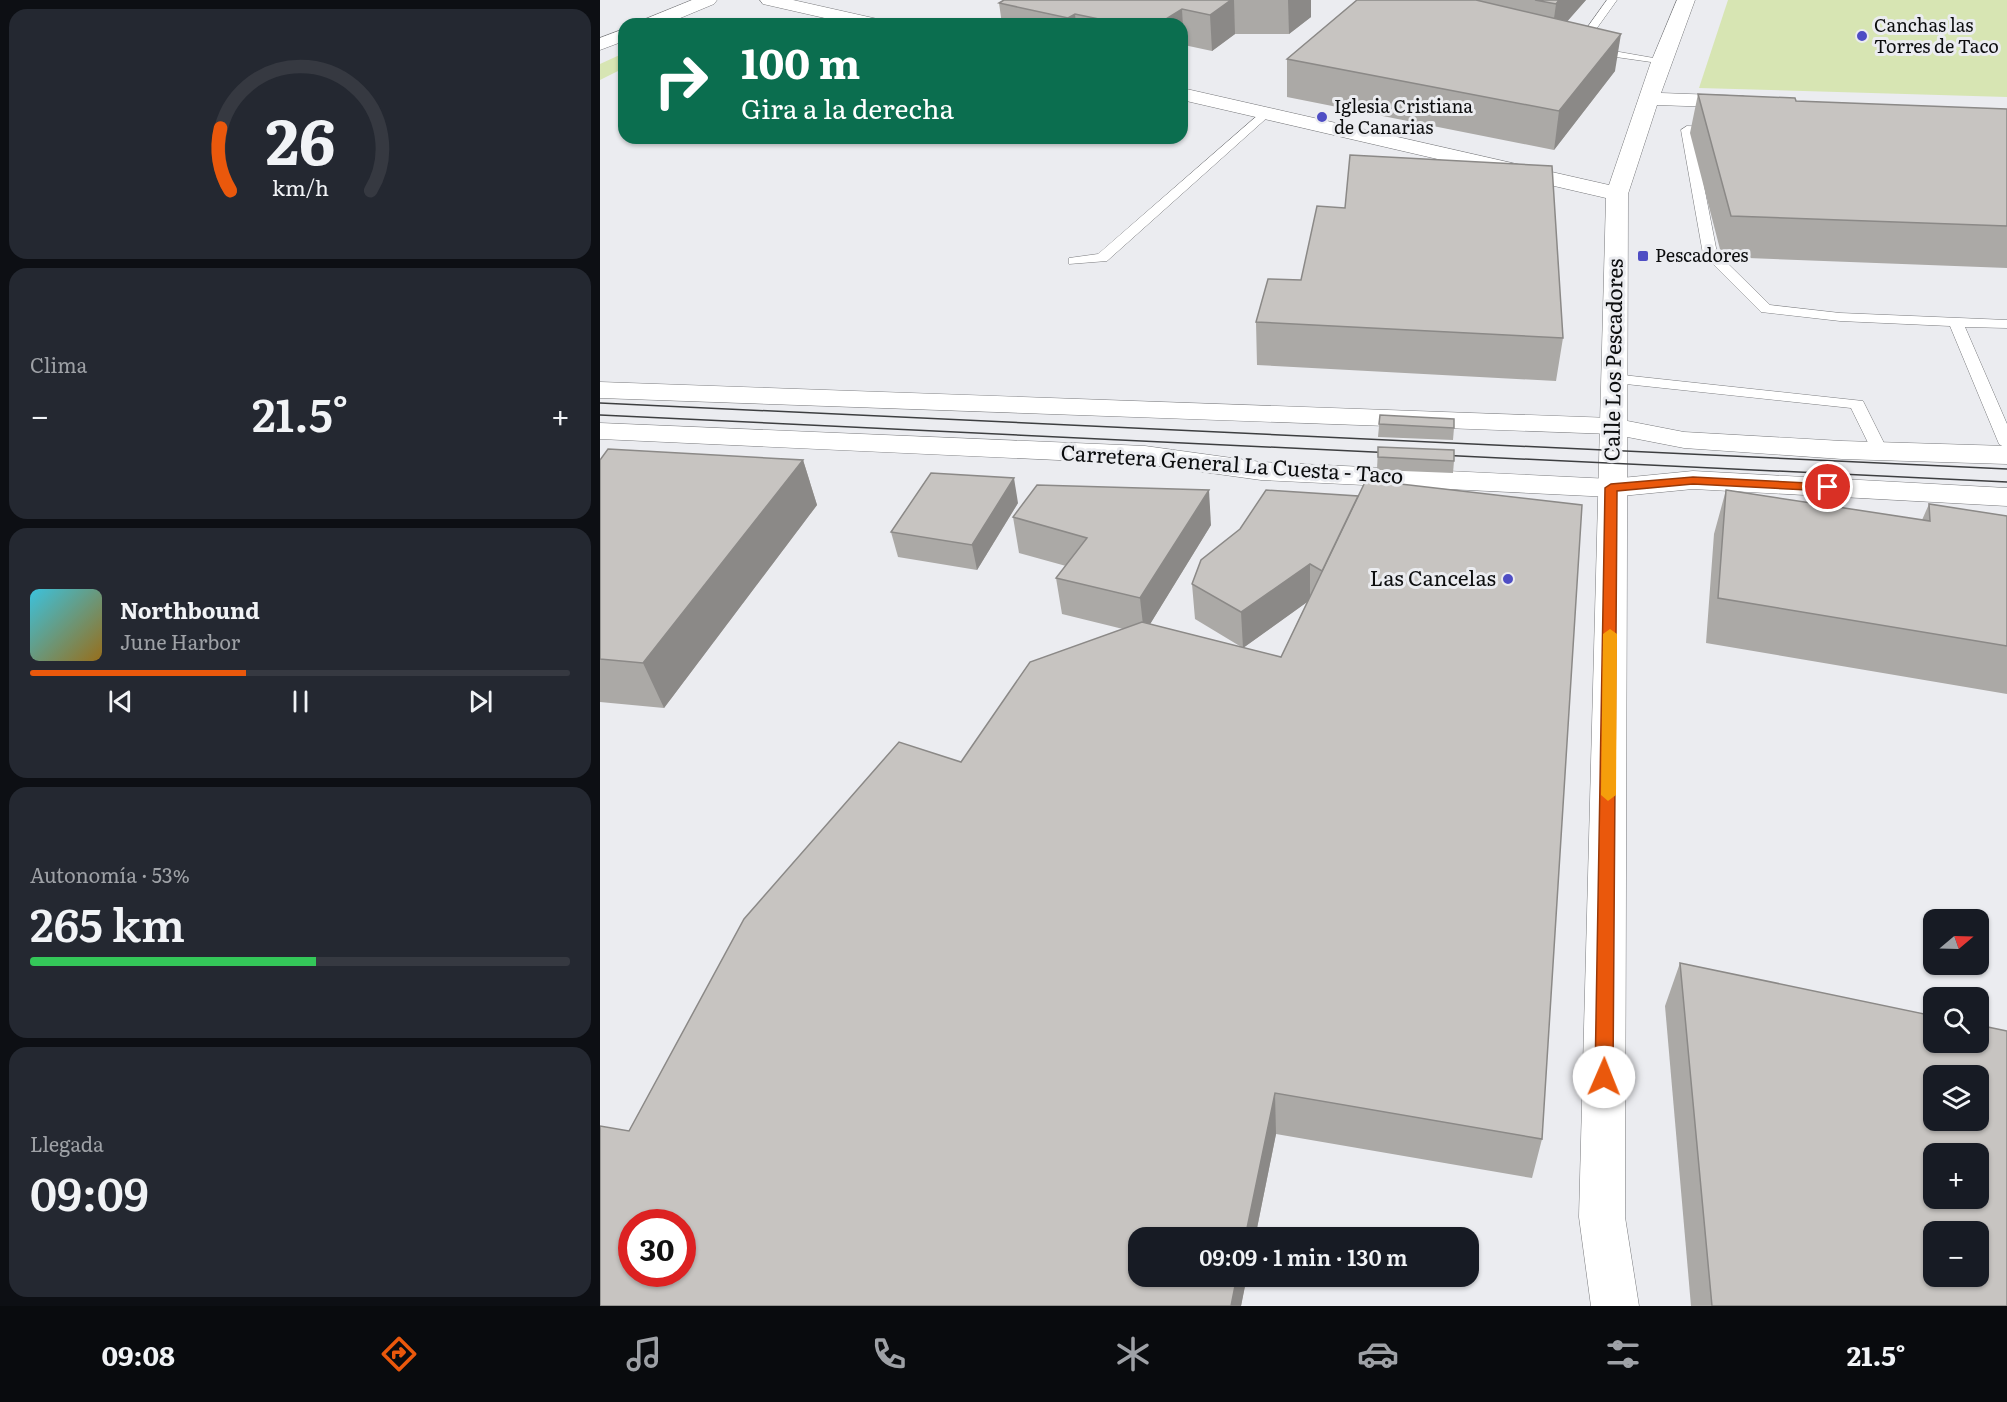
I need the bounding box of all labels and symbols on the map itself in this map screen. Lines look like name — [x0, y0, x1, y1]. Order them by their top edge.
place label: Canchas las Torres de Taco — [1874, 11, 1999, 59]
marker: Canchas las Torres de Taco — [1855, 29, 1869, 43]
place label: Iglesia Cristiana de Canarias — [1334, 92, 1473, 140]
marker: Iglesia Cristiana de Canarias — [1315, 110, 1329, 124]
place label: Pescadores — [1655, 241, 1748, 268]
marker: Pescadores — [1636, 249, 1650, 263]
street label: Calle Los Pescadores — [1594, 258, 1629, 462]
street label: Carretera General La Cuesta - Taco — [1060, 435, 1405, 490]
pin — [1802, 461, 1853, 512]
place label: Las Cancelas — [1370, 561, 1496, 592]
marker: Las Cancelas — [1501, 572, 1515, 586]
north arrow — [1923, 909, 1989, 975]
position arrow — [1572, 1045, 1636, 1109]
speed limit sign: 30 — [618, 1209, 696, 1287]

